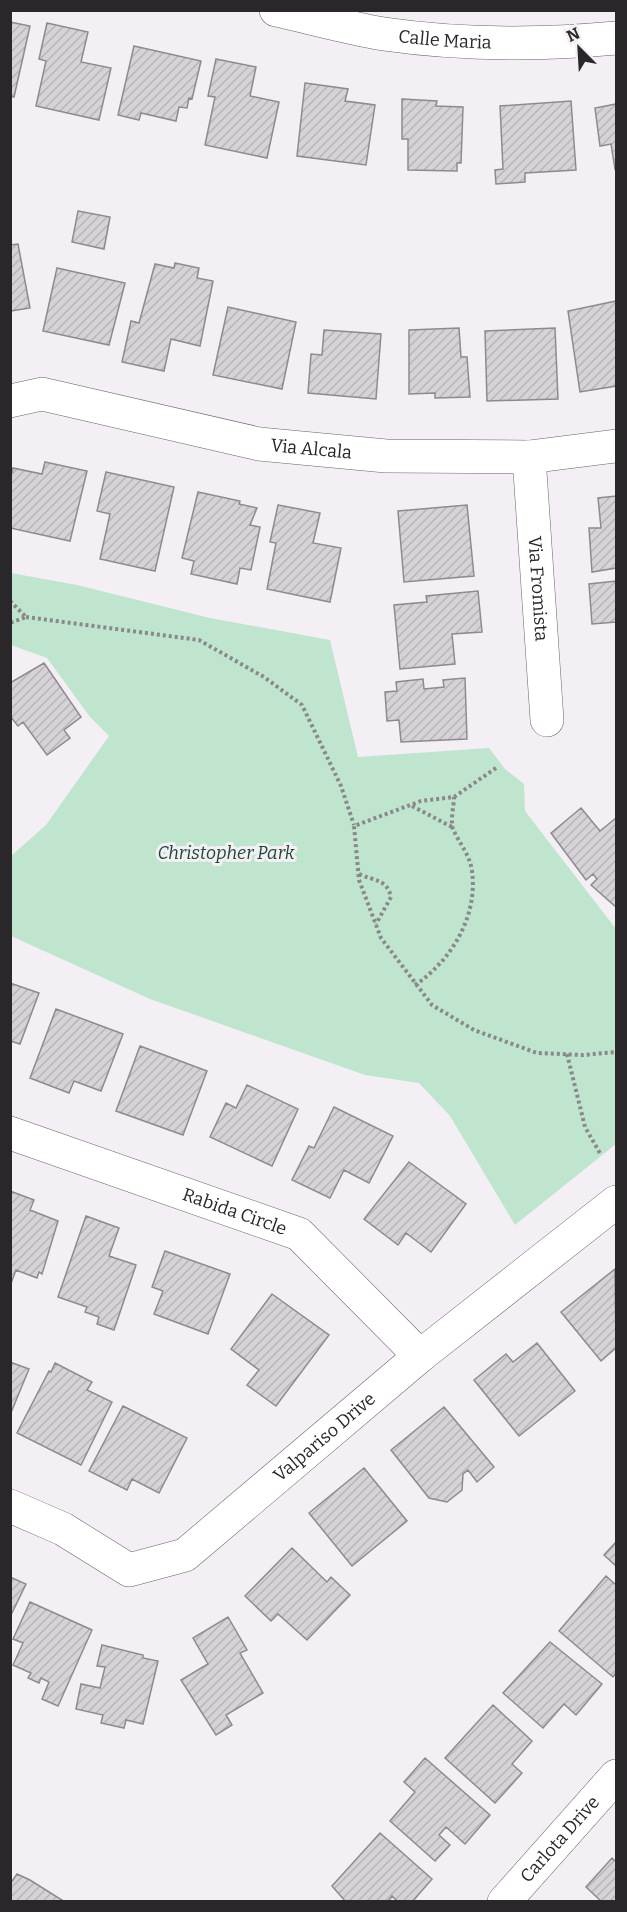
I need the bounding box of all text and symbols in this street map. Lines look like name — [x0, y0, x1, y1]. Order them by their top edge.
north arrow — [549, 18, 609, 78]
text: N — [564, 24, 583, 46]
street label: Calle Maria — [397, 25, 492, 54]
street label: Via Alcala — [270, 434, 353, 464]
street label: Via Fromista — [523, 535, 553, 642]
park label: Christopher Park — [157, 842, 295, 864]
street label: Rabida Circle — [180, 1183, 290, 1240]
street label: Valpariso Drive — [269, 1388, 380, 1486]
street label: Carlota Drive — [516, 1791, 604, 1887]

